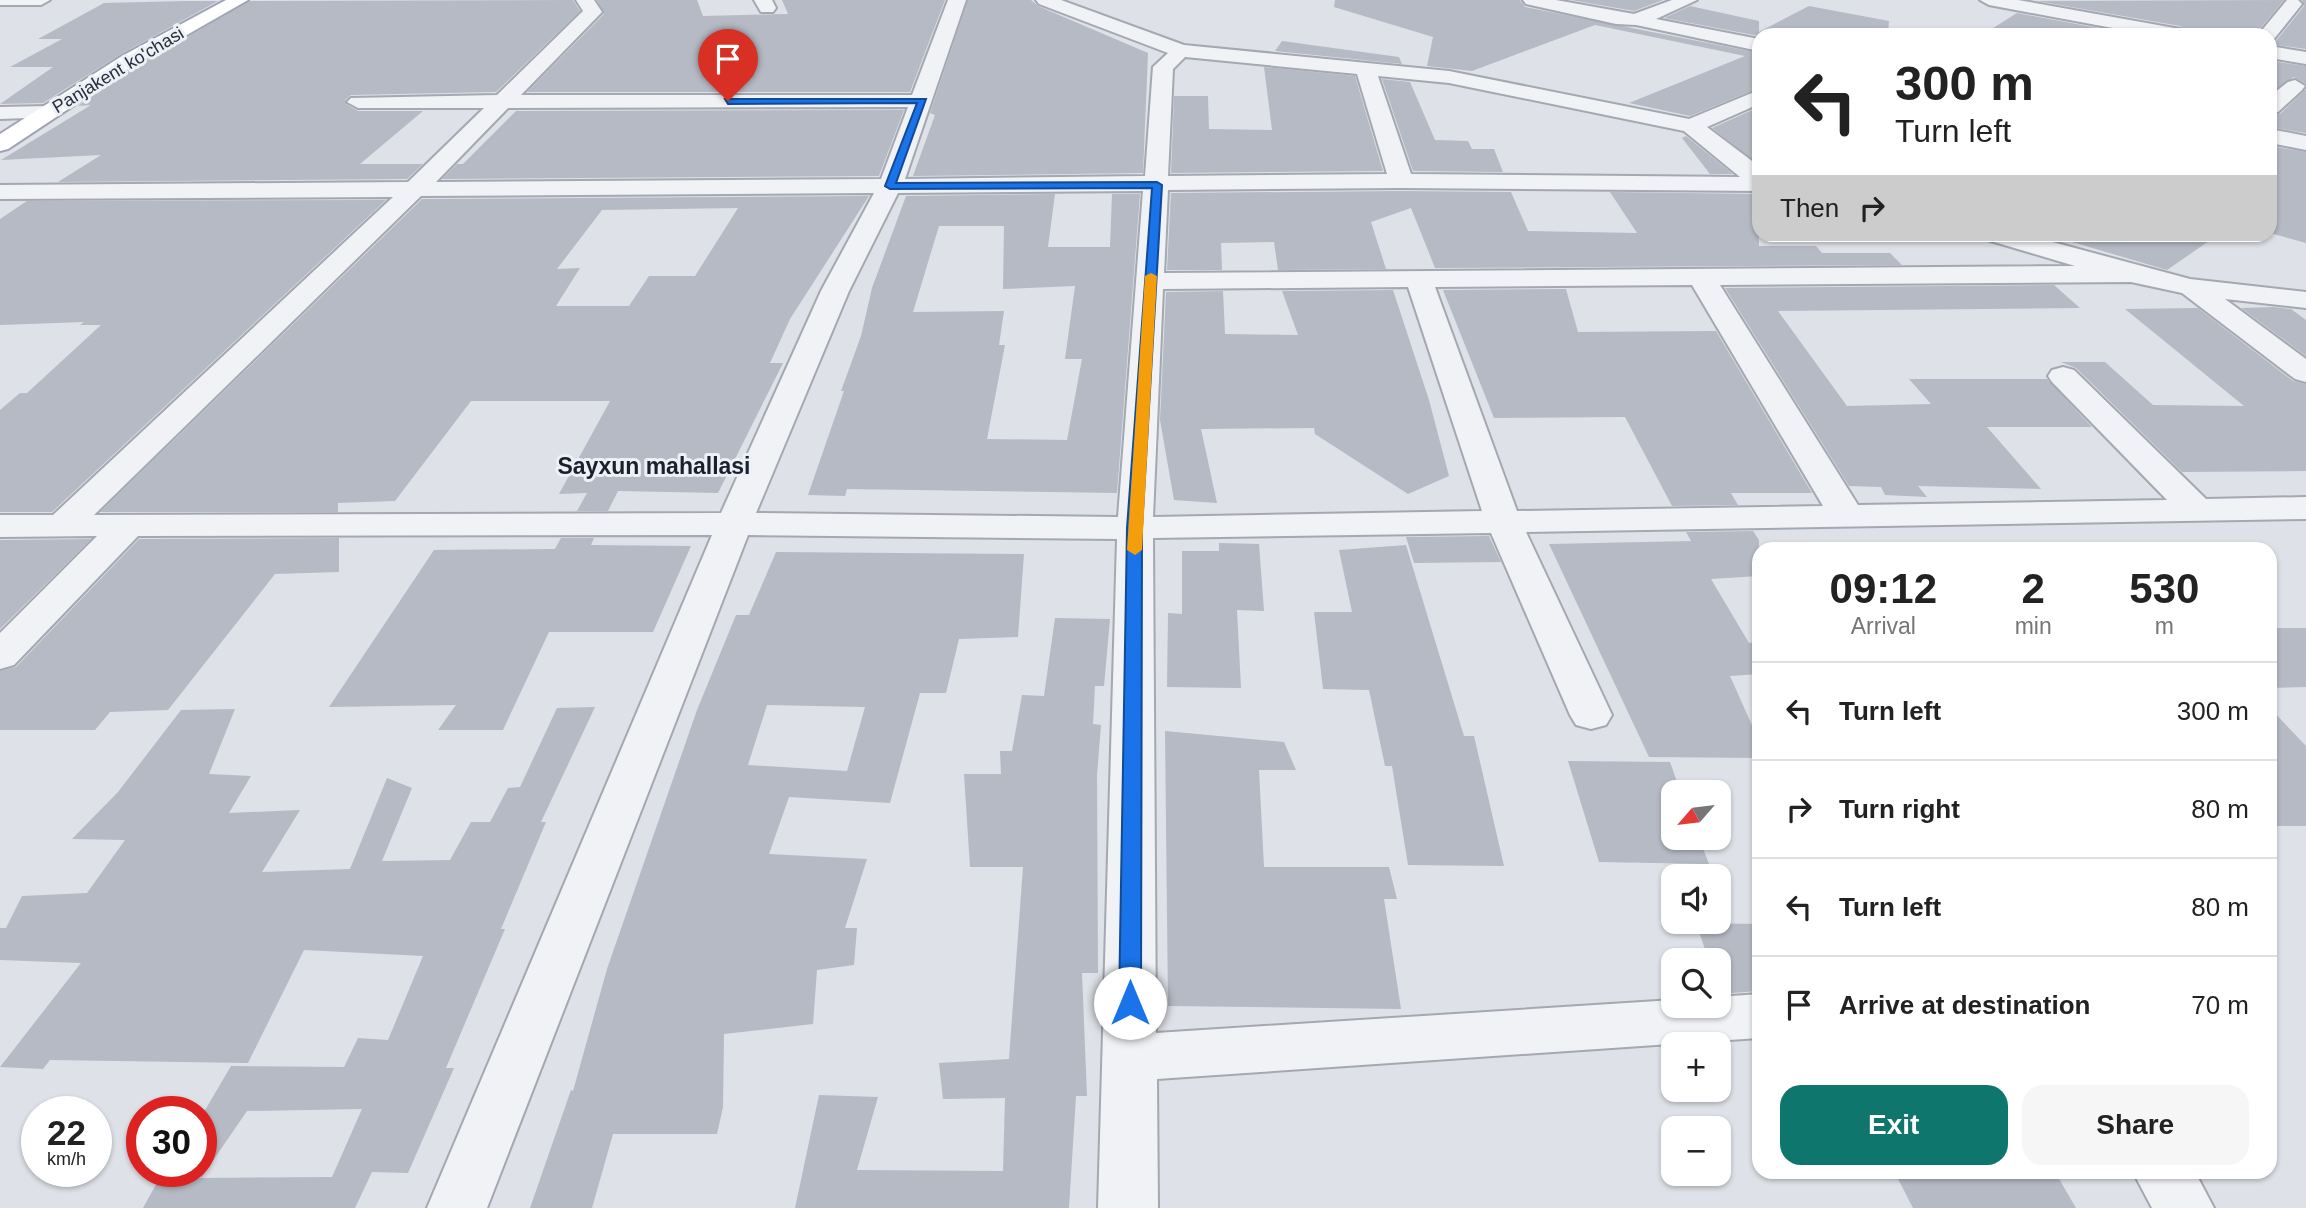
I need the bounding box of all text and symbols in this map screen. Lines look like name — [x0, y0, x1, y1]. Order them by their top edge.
street label: Panjakent ko'chasi — [49, 23, 187, 117]
pin — [698, 29, 758, 101]
icon: arrive — [709, 40, 747, 78]
icon: left — [1780, 56, 1871, 147]
text: 300 m — [1895, 56, 2034, 110]
text: Turn left — [1895, 113, 2011, 149]
icon: right — [1853, 189, 1891, 227]
text: Then — [1780, 193, 1839, 223]
district label: Sayxun mahallasi — [557, 453, 751, 479]
text: 09:12 — [1830, 565, 1937, 612]
text: 2 — [2021, 565, 2045, 612]
text: 530 — [2129, 565, 2199, 612]
text: Arrival — [1851, 613, 1916, 639]
text: min — [2015, 613, 2052, 639]
text: m — [2155, 613, 2174, 639]
icon: left — [1780, 692, 1818, 730]
text: Turn left — [1839, 696, 1941, 726]
text: 300 m — [2177, 696, 2249, 726]
north arrow — [1661, 780, 1731, 850]
map controls — [1661, 780, 1731, 1186]
icon: right — [1780, 790, 1818, 828]
text: Turn right — [1839, 794, 1960, 824]
text: 80 m — [2191, 794, 2249, 824]
button: sound — [1661, 864, 1731, 934]
icon: left — [1780, 888, 1818, 926]
text: Turn left — [1839, 892, 1941, 922]
text: 80 m — [2191, 892, 2249, 922]
button: search — [1661, 948, 1731, 1018]
position arrow — [1093, 966, 1167, 1040]
icon: arrive — [1780, 986, 1818, 1024]
text: Arrive at destination — [1839, 990, 2090, 1020]
text: 70 m — [2191, 990, 2249, 1020]
button: + — [1661, 1032, 1731, 1102]
button: Exit — [1780, 1085, 2008, 1165]
button: Share — [2022, 1085, 2249, 1165]
speed limit sign: 30 — [126, 1096, 217, 1187]
text: 22 — [47, 1113, 86, 1152]
button: − — [1661, 1116, 1731, 1186]
text: km/h — [47, 1149, 86, 1169]

